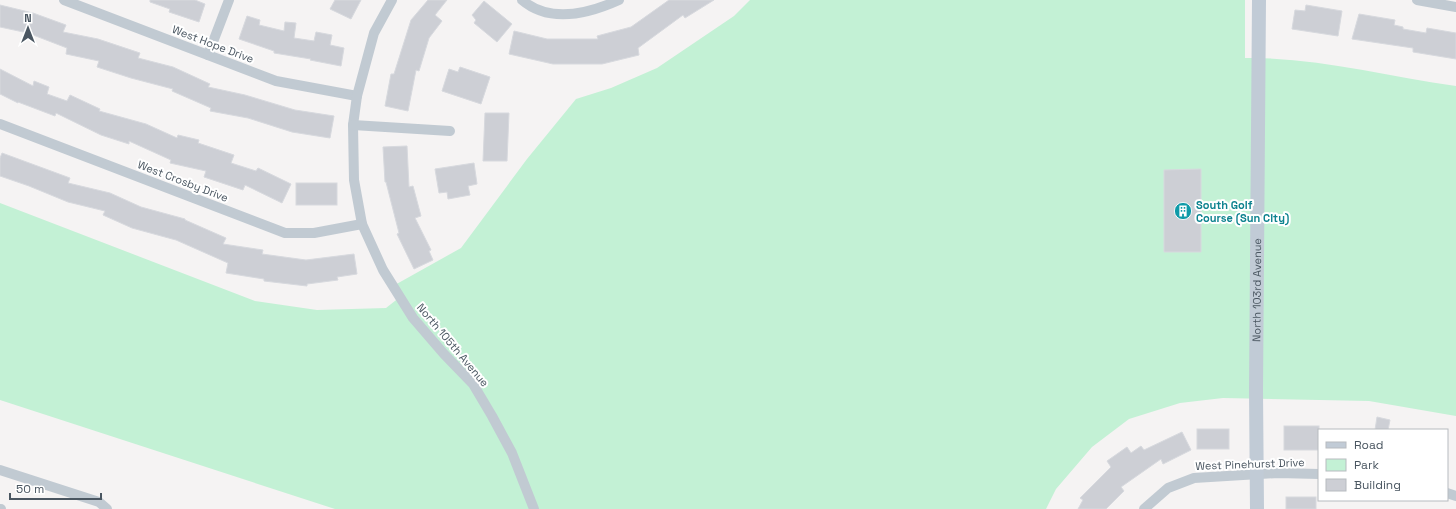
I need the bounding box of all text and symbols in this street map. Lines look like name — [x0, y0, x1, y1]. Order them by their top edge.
north arrow — [8, 8, 48, 48]
text: N — [24, 11, 32, 25]
street label: West Hope Drive — [170, 22, 256, 66]
street label: West Crosby Drive — [136, 157, 230, 205]
place label: South Golf Course (Sun City) — [1196, 198, 1289, 226]
building icon: South Golf Course (Sun City) — [1173, 201, 1193, 221]
street label: North 103rd Avenue — [1249, 238, 1264, 342]
street label: North 105th Avenue — [414, 300, 492, 390]
legend — [1318, 429, 1448, 501]
text: Road — [1354, 437, 1383, 453]
street label: West Pinehurst Drive — [1195, 455, 1305, 473]
text: Park — [1354, 457, 1379, 473]
scale bar — [10, 475, 101, 501]
text: Building — [1354, 477, 1401, 493]
text: 50 m — [16, 481, 44, 497]

